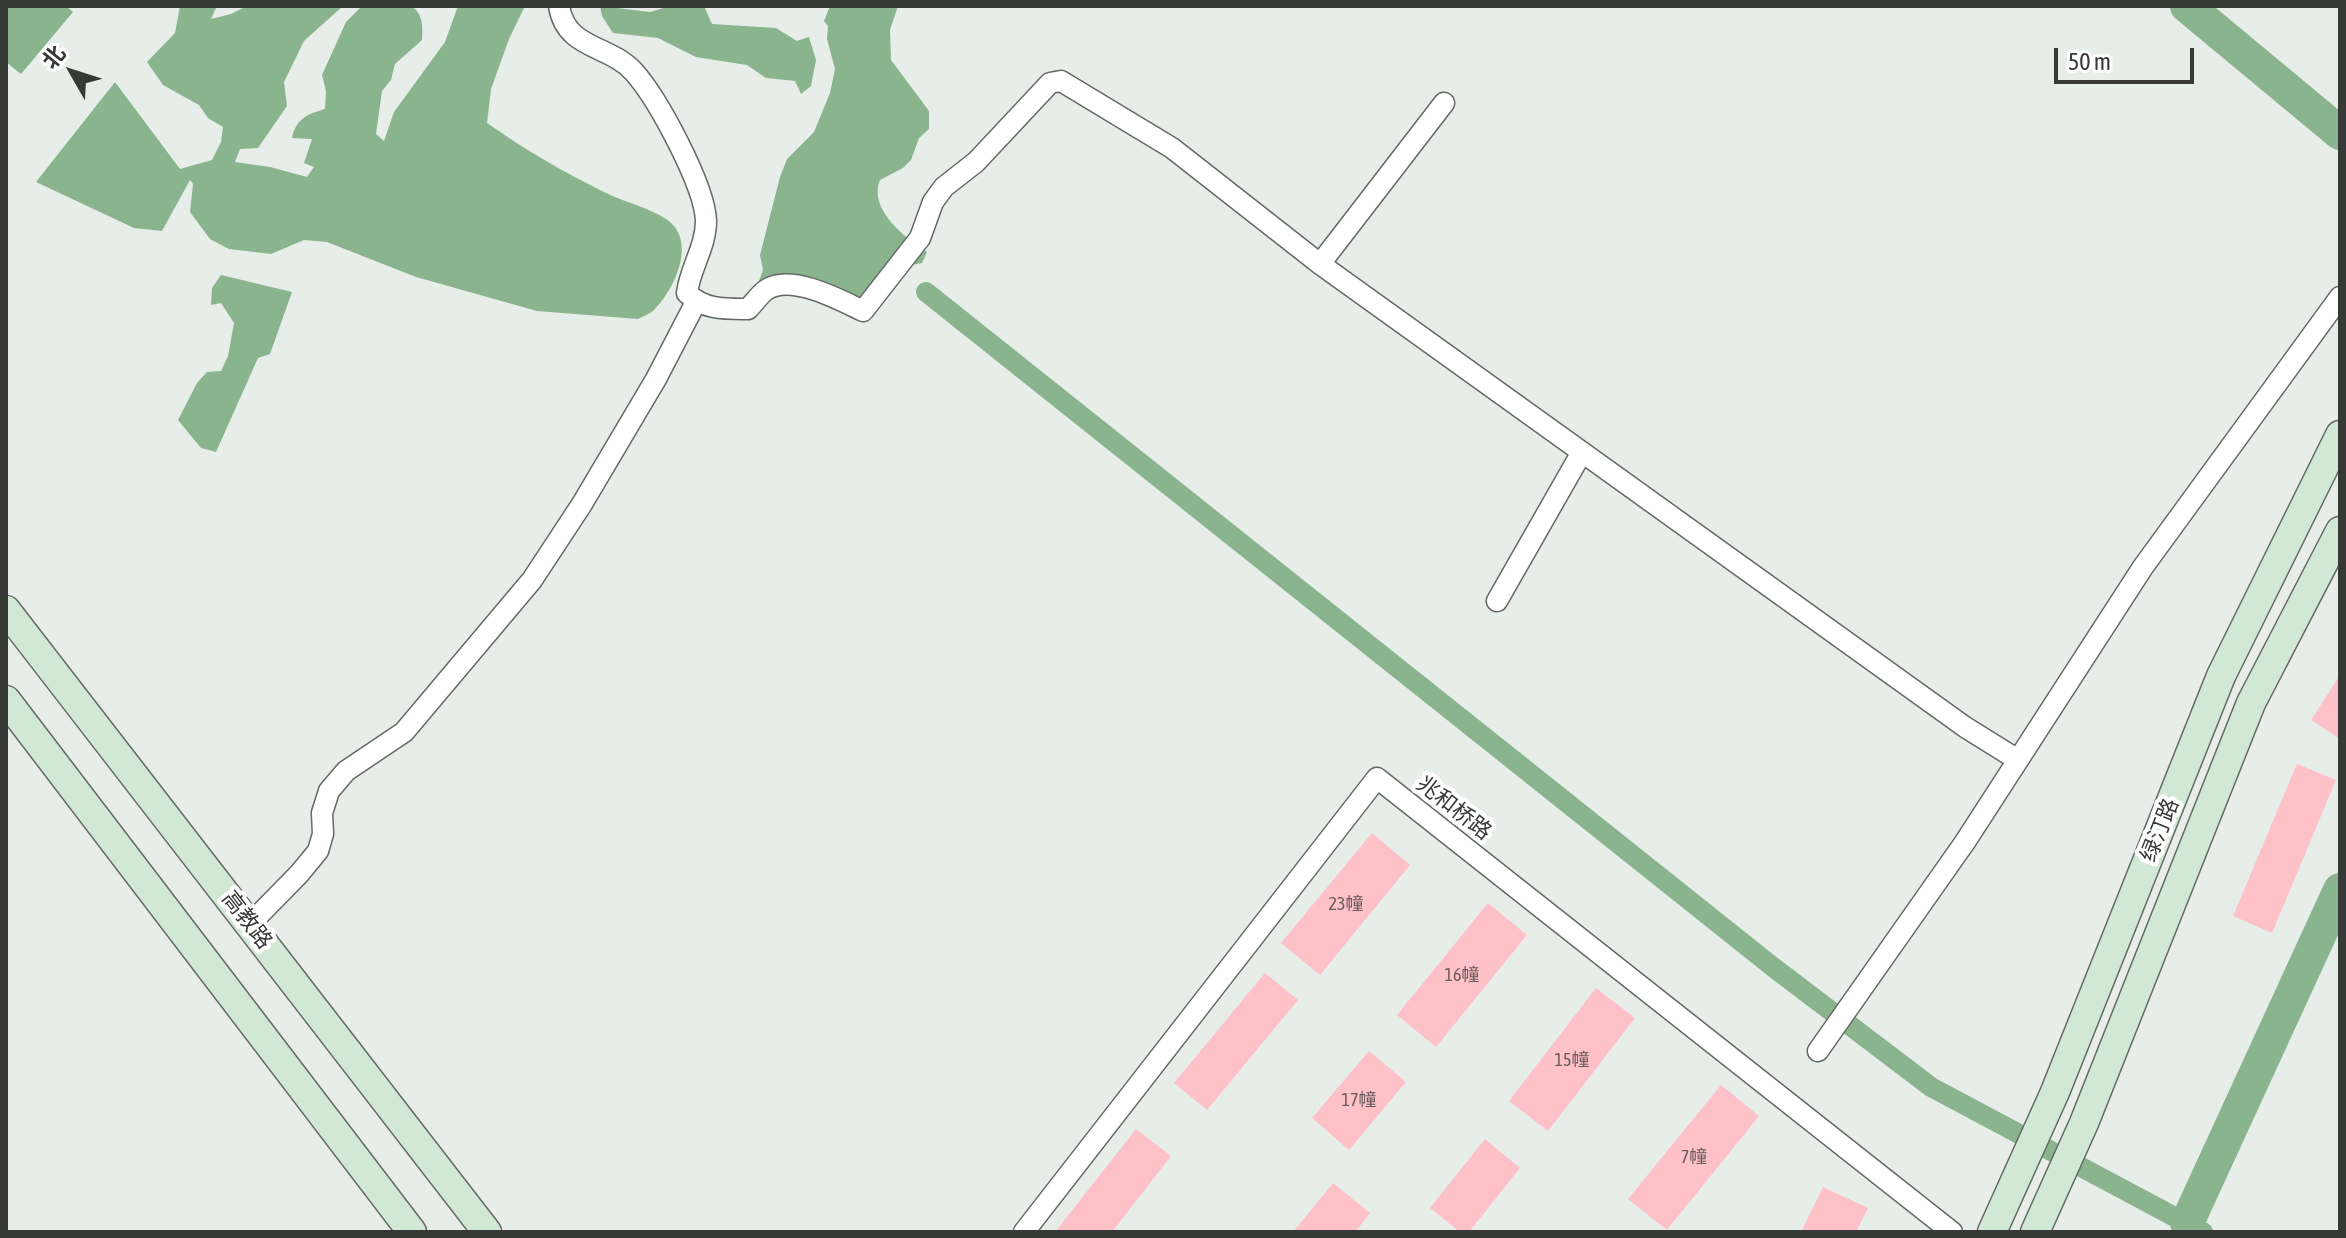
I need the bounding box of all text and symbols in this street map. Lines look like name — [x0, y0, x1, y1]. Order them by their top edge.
north arrow — [32, 32, 112, 112]
scale bar — [2058, 32, 2198, 82]
text: 北 — [36, 40, 70, 74]
text: 50 m — [2068, 48, 2111, 75]
street label: 兆和桥路 — [1411, 771, 1497, 845]
street label: 绿汀路 — [2135, 794, 2185, 866]
street label: 高教路 — [216, 886, 278, 954]
house number: 23幢 — [1329, 893, 1363, 915]
house number: 16幢 — [1445, 964, 1479, 986]
house number: 15幢 — [1555, 1049, 1589, 1071]
house number: 17幢 — [1342, 1089, 1376, 1111]
house number: 7幢 — [1681, 1146, 1707, 1168]

